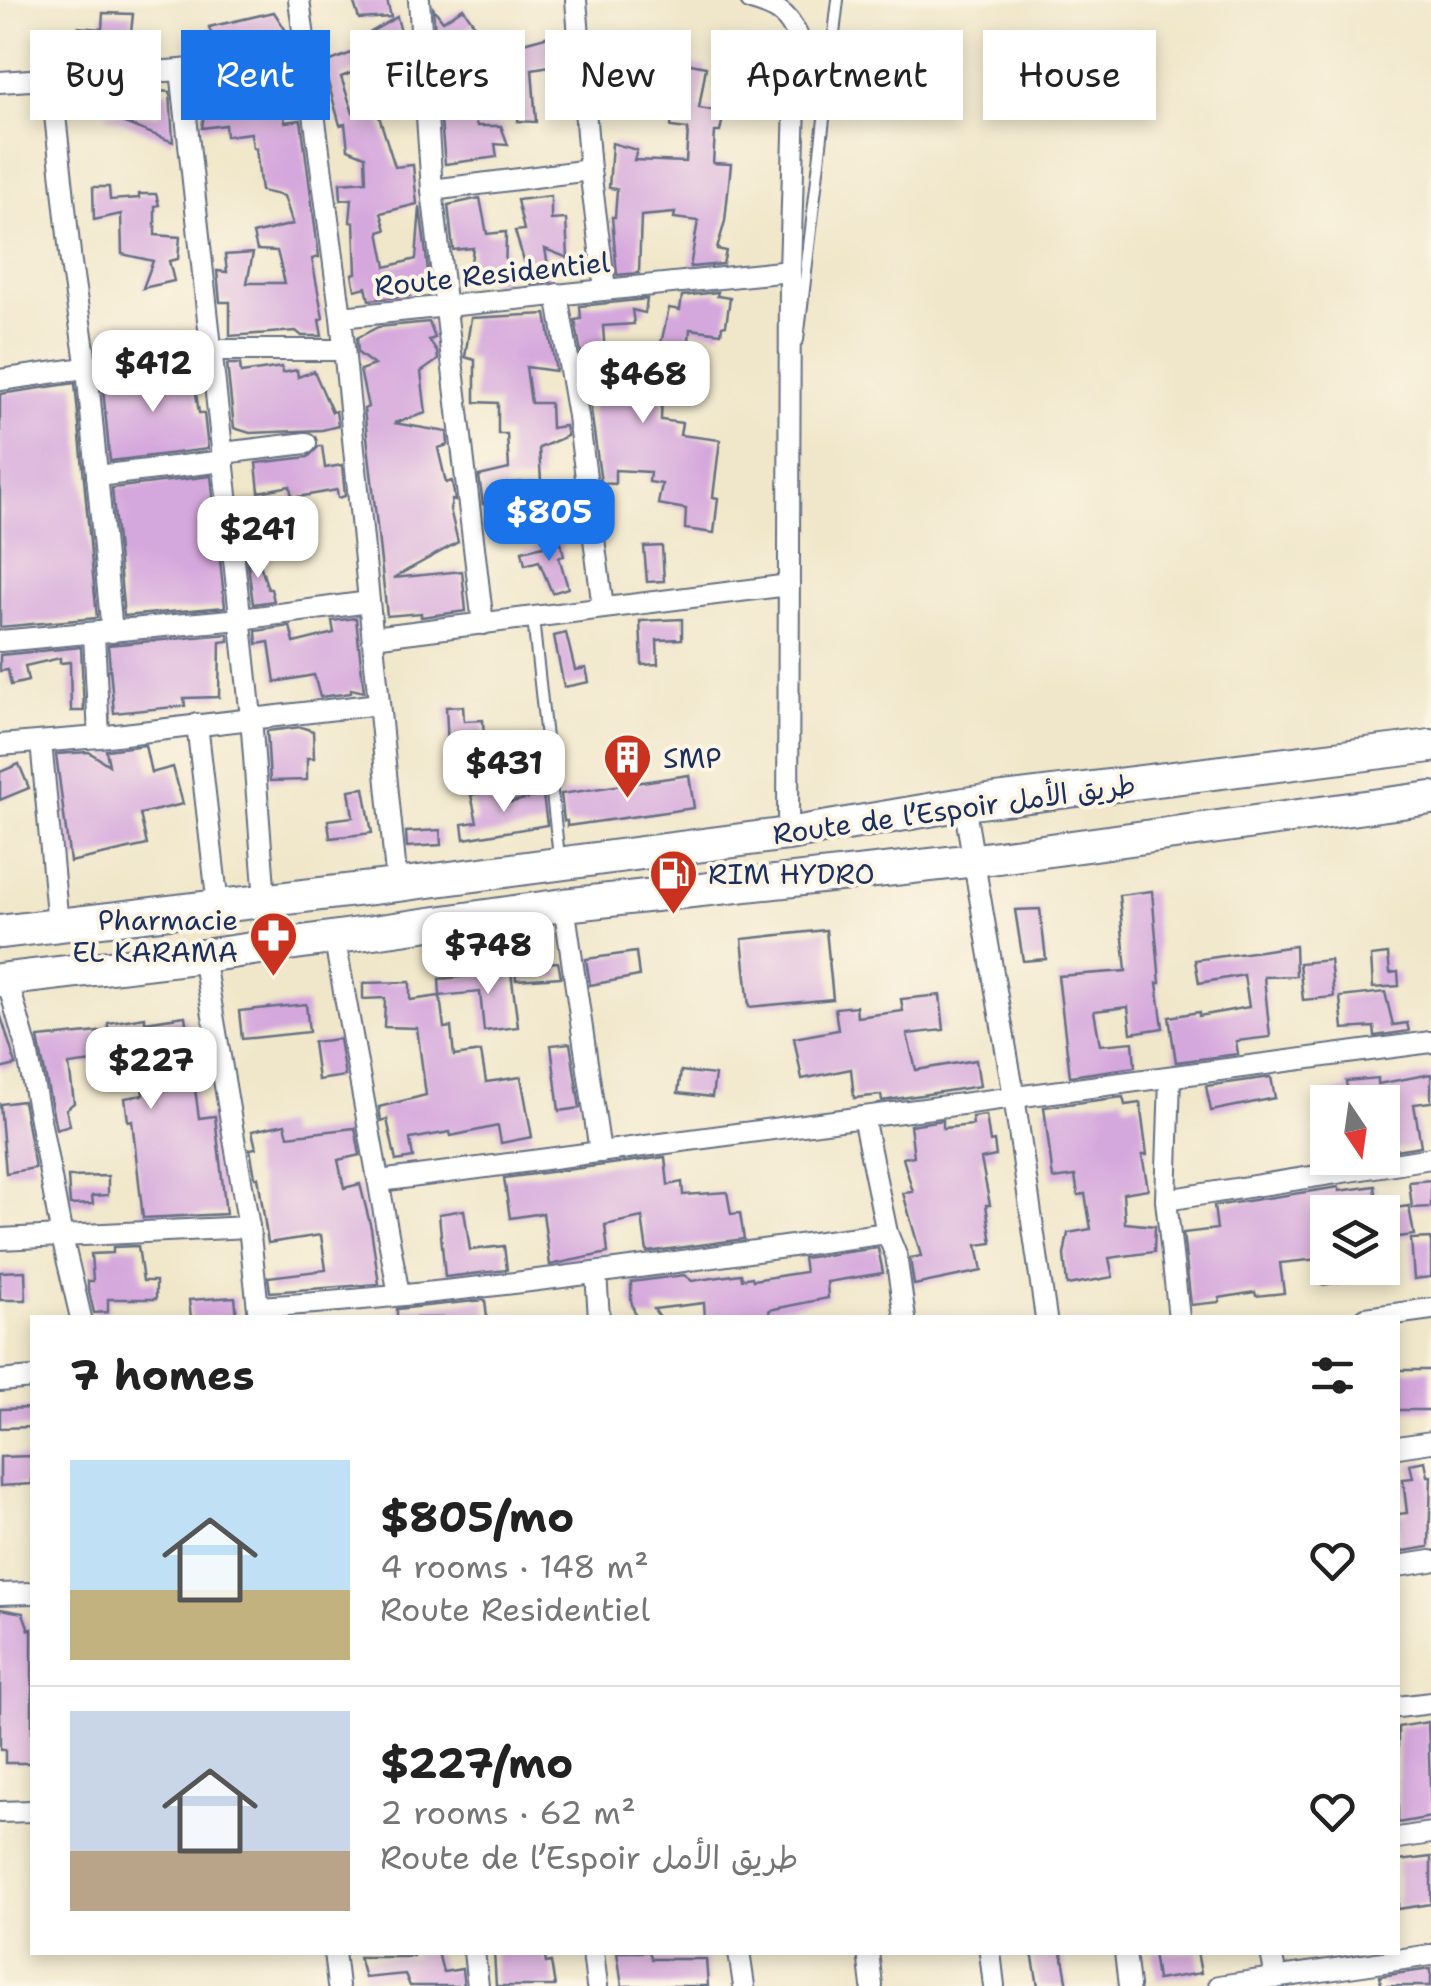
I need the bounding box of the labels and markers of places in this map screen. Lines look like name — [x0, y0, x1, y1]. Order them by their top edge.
pin: $412 — [94, 330, 212, 415]
pin: $468 — [584, 341, 702, 426]
pin: $805 — [490, 479, 608, 564]
pin: $241 — [199, 496, 317, 581]
pin: $431 — [445, 730, 563, 815]
building icon: SMP — [602, 732, 654, 800]
place label: SMP — [663, 739, 722, 777]
fuel station icon: RIM HYDRO — [647, 848, 699, 916]
place label: RIM HYDRO — [708, 855, 875, 893]
place label: Pharmacie EL KARAMA — [72, 901, 238, 971]
pharmacy icon: Pharmacie EL KARAMA — [247, 910, 299, 978]
pin: $748 — [429, 912, 547, 997]
pin: $227 — [92, 1027, 210, 1112]

